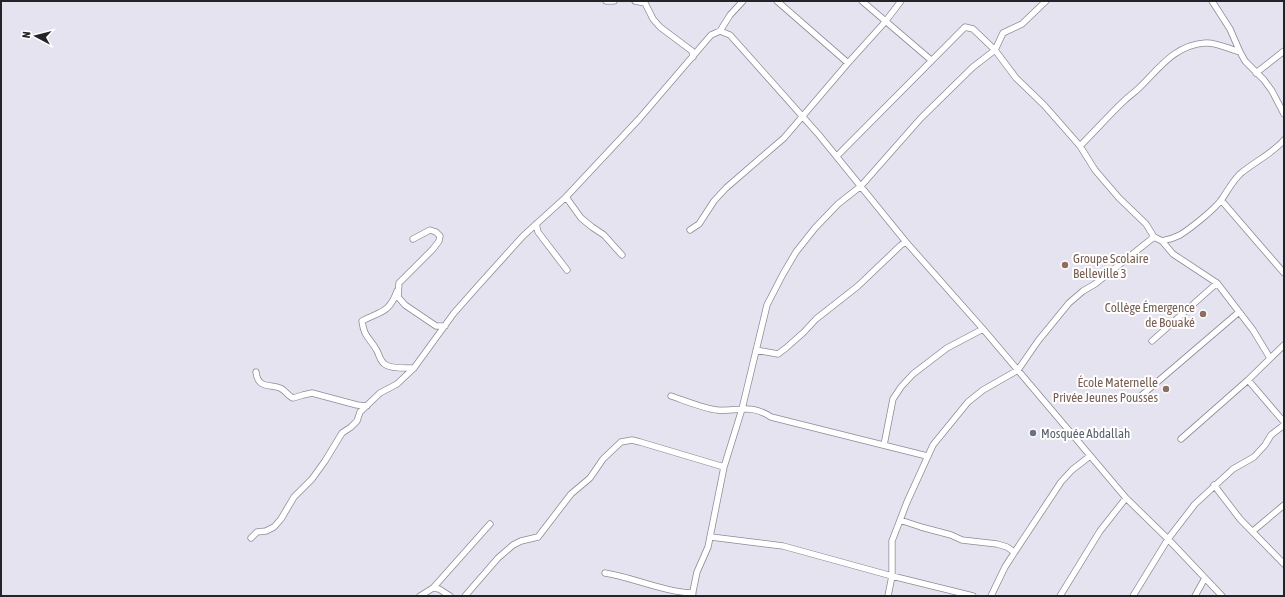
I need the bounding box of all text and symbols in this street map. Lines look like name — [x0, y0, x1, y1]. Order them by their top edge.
north arrow — [16, 16, 56, 56]
text: N — [20, 31, 32, 39]
place label: Groupe Scolaire Belleville 3 — [1073, 251, 1149, 281]
marker: Groupe Scolaire Belleville 3 — [1060, 260, 1070, 270]
place label: Collège Émergence de Bouaké — [1105, 300, 1195, 330]
marker: Collège Émergence de Bouaké — [1198, 309, 1208, 319]
place label: École Maternelle Privée Jeunes Pousses — [1053, 375, 1158, 405]
marker: École Maternelle Privée Jeunes Pousses — [1161, 384, 1171, 394]
place label: Mosquée Abdallah — [1041, 426, 1130, 441]
marker: Mosquée Abdallah — [1028, 428, 1038, 438]

